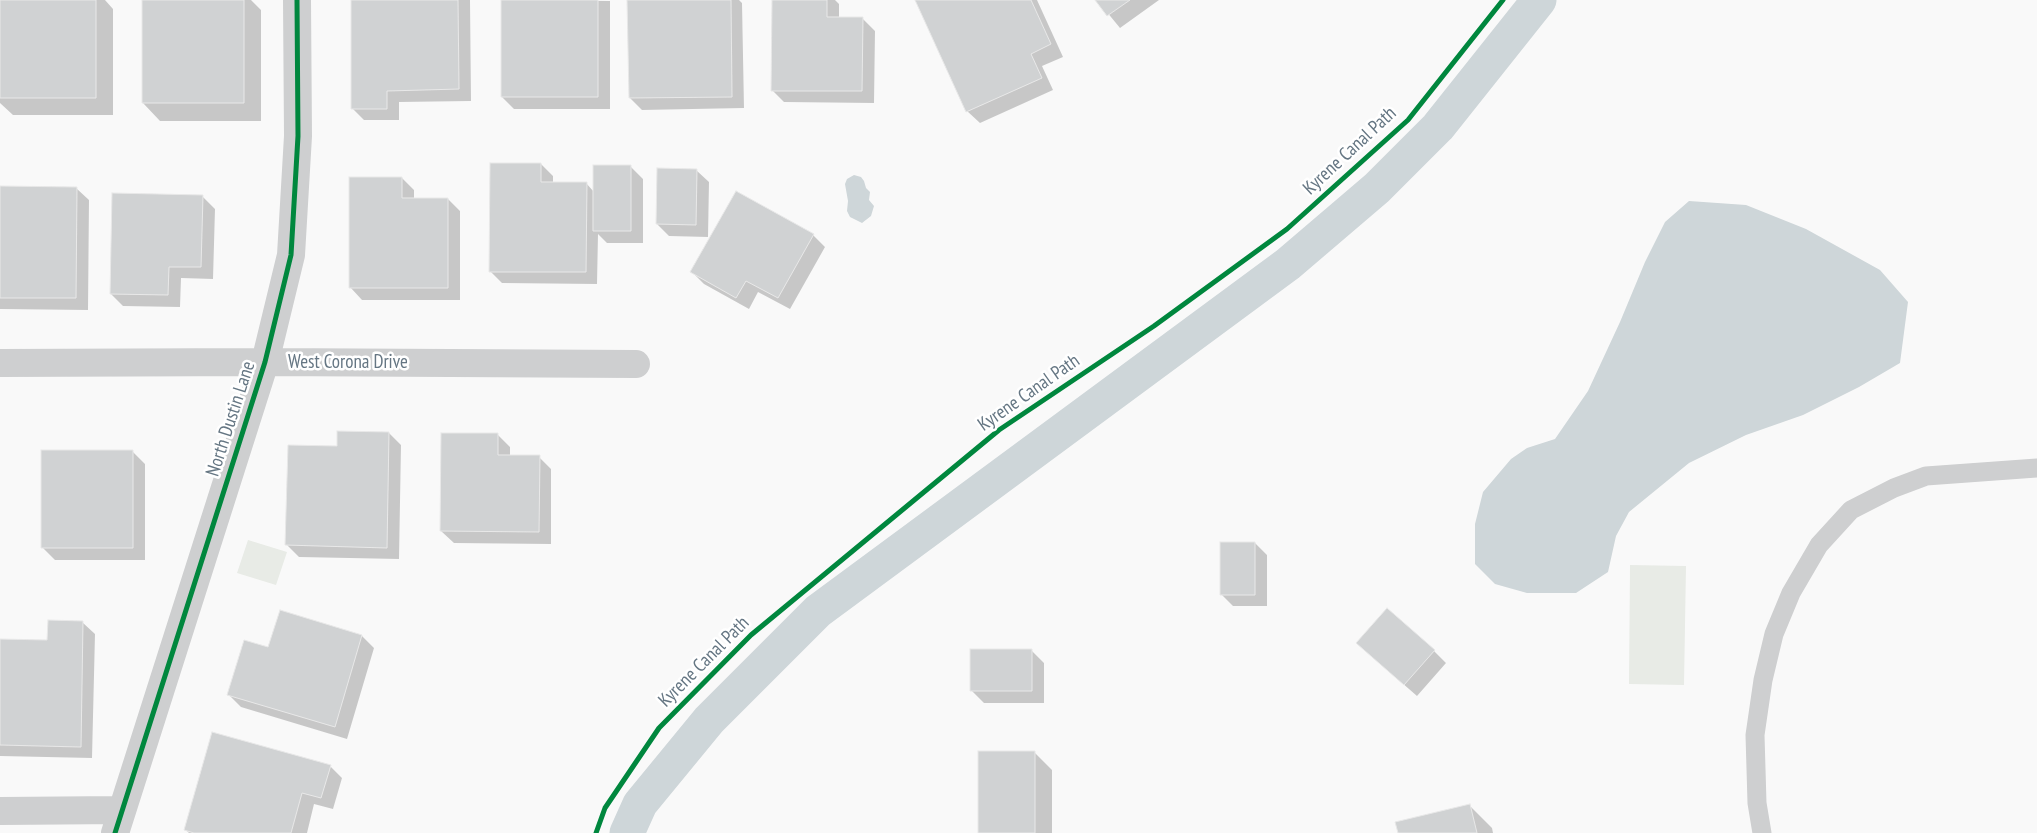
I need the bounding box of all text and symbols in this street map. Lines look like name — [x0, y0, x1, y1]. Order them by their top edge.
street label: Kyrene Canal Path — [1299, 102, 1401, 200]
street label: Kyrene Canal Path — [974, 350, 1084, 436]
street label: West Corona Drive — [288, 352, 408, 374]
street label: North Dustin Lane — [202, 359, 260, 479]
street label: Kyrene Canal Path — [654, 612, 754, 712]

